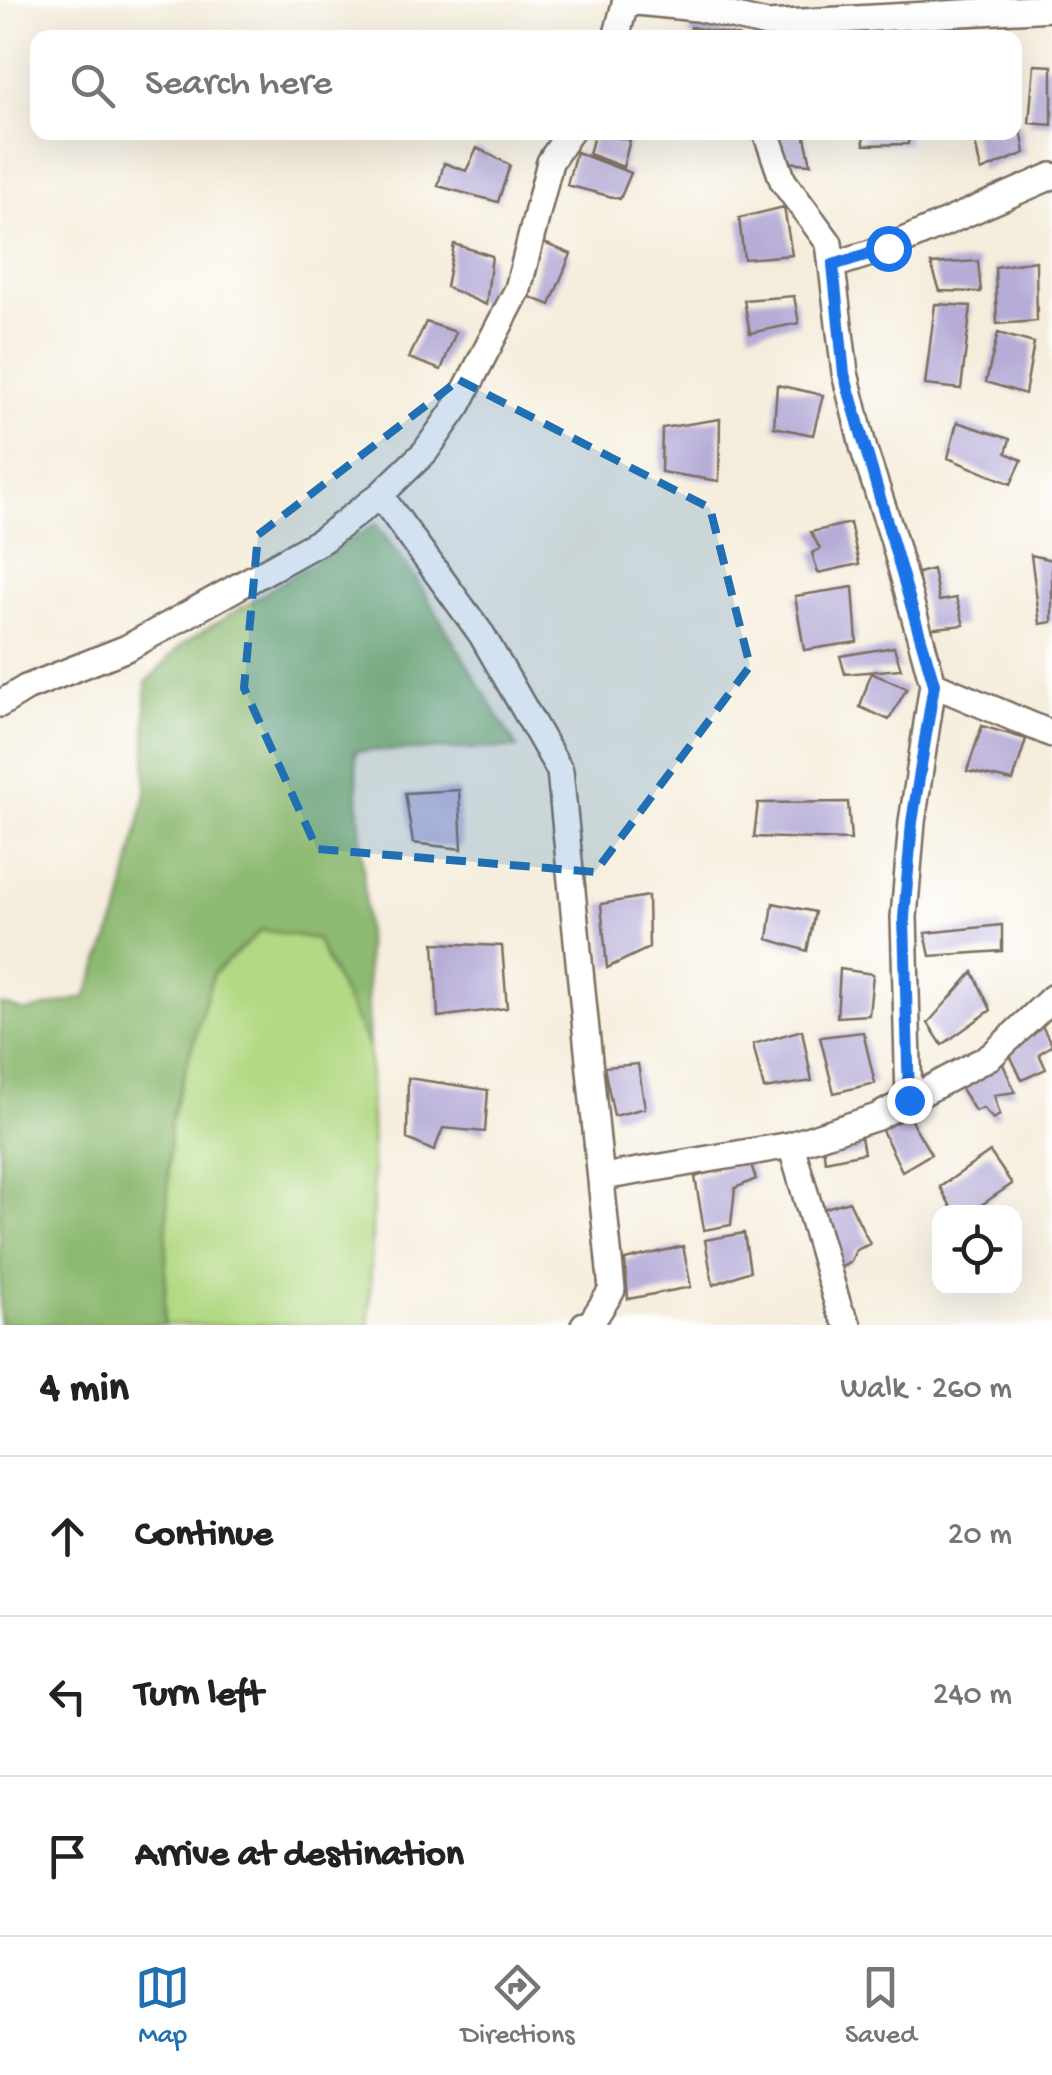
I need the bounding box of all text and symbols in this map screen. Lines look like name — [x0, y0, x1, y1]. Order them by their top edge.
search box — [30, 30, 1022, 140]
icon: search — [65, 58, 120, 113]
text: Search here — [145, 63, 332, 107]
route start — [866, 226, 912, 272]
route end — [887, 1078, 933, 1124]
map controls — [932, 1205, 1022, 1295]
button: locate — [932, 1205, 1022, 1295]
text: 4 min — [40, 1366, 129, 1415]
text: Walk · 260 m — [840, 1371, 1012, 1409]
icon: ahead — [40, 1509, 95, 1564]
text: Continue — [135, 1514, 273, 1558]
text: 20 m — [948, 1517, 1012, 1555]
icon: left — [40, 1669, 95, 1724]
text: Turn left — [135, 1674, 263, 1718]
text: 240 m — [933, 1677, 1012, 1715]
icon: arrive — [40, 1829, 95, 1884]
text: Arrive at destination — [135, 1834, 464, 1878]
tab: Map — [135, 1960, 190, 2053]
tab: Directions — [461, 1960, 575, 2053]
tab: Saved — [845, 1960, 917, 2053]

